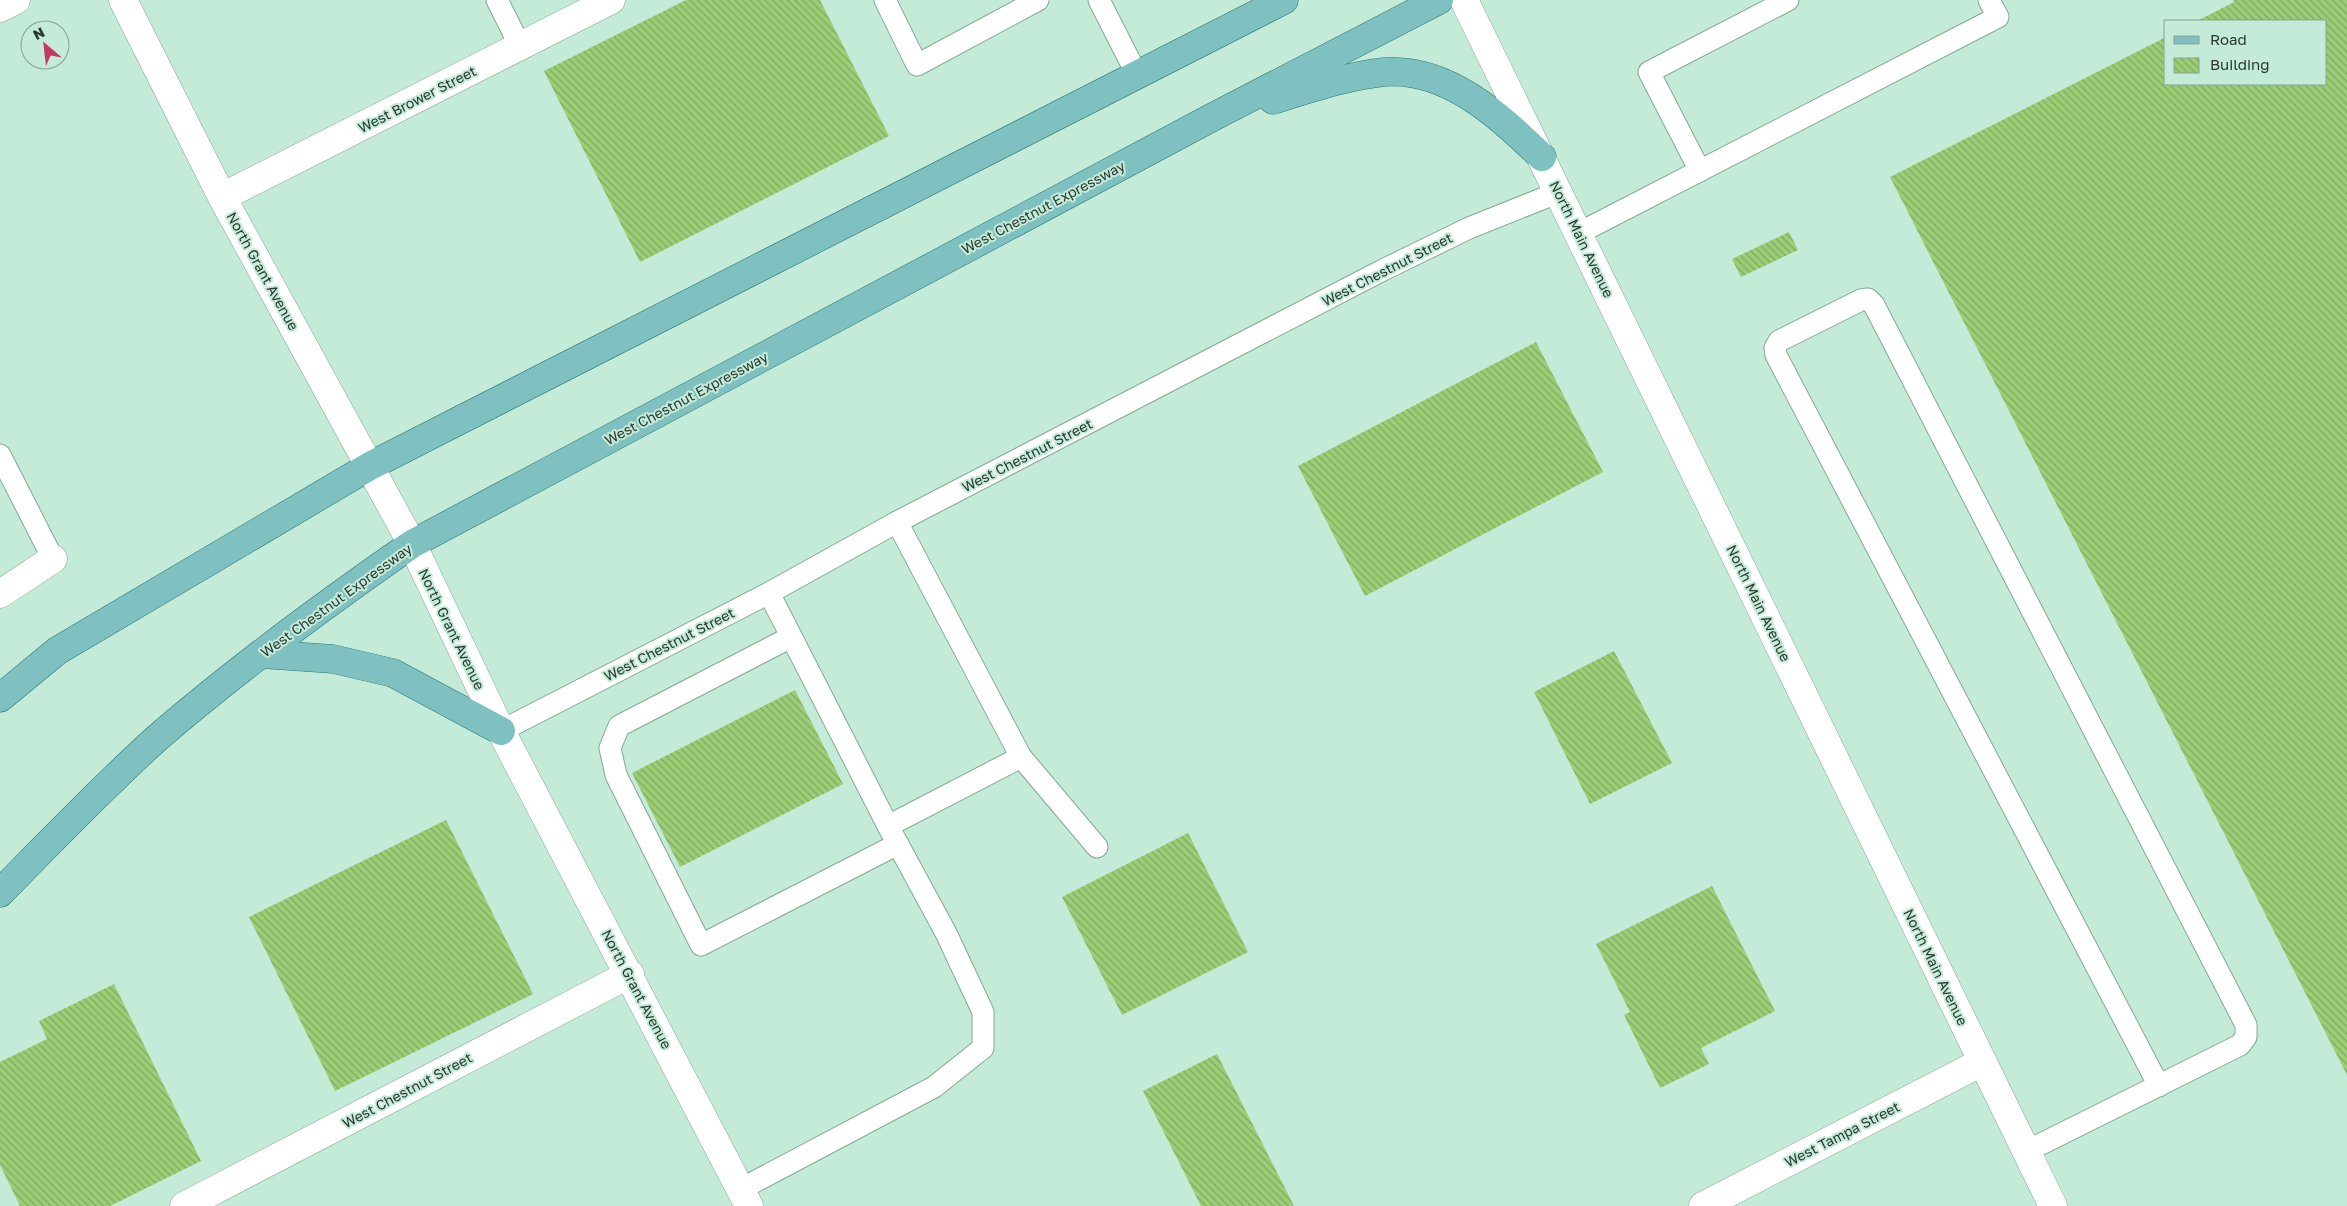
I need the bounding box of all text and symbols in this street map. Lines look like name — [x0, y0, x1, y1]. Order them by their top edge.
north arrow — [20, 20, 70, 70]
legend — [2164, 20, 2327, 85]
text: N — [30, 23, 47, 43]
text: Road — [2210, 30, 2247, 48]
text: Building — [2210, 55, 2270, 73]
street label: West Brower Street — [355, 62, 479, 136]
street label: West Chestnut Expressway — [958, 157, 1128, 257]
street label: North Main Avenue — [1546, 178, 1618, 300]
street label: North Grant Avenue — [223, 209, 303, 333]
street label: West Chestnut Street — [1319, 229, 1455, 309]
street label: West Chestnut Expressway — [601, 348, 771, 448]
street label: West Chestnut Street — [959, 415, 1095, 495]
street label: West Chestnut Expressway — [257, 539, 415, 661]
street label: North Main Avenue — [1723, 542, 1795, 664]
street label: North Grant Avenue — [415, 566, 489, 692]
street label: West Chestnut Street — [601, 604, 737, 684]
street label: North Main Avenue — [1900, 906, 1972, 1028]
street label: North Grant Avenue — [598, 926, 676, 1052]
street label: West Chestnut Street — [339, 1049, 475, 1131]
street label: West Tampa Street — [1782, 1098, 1902, 1170]

